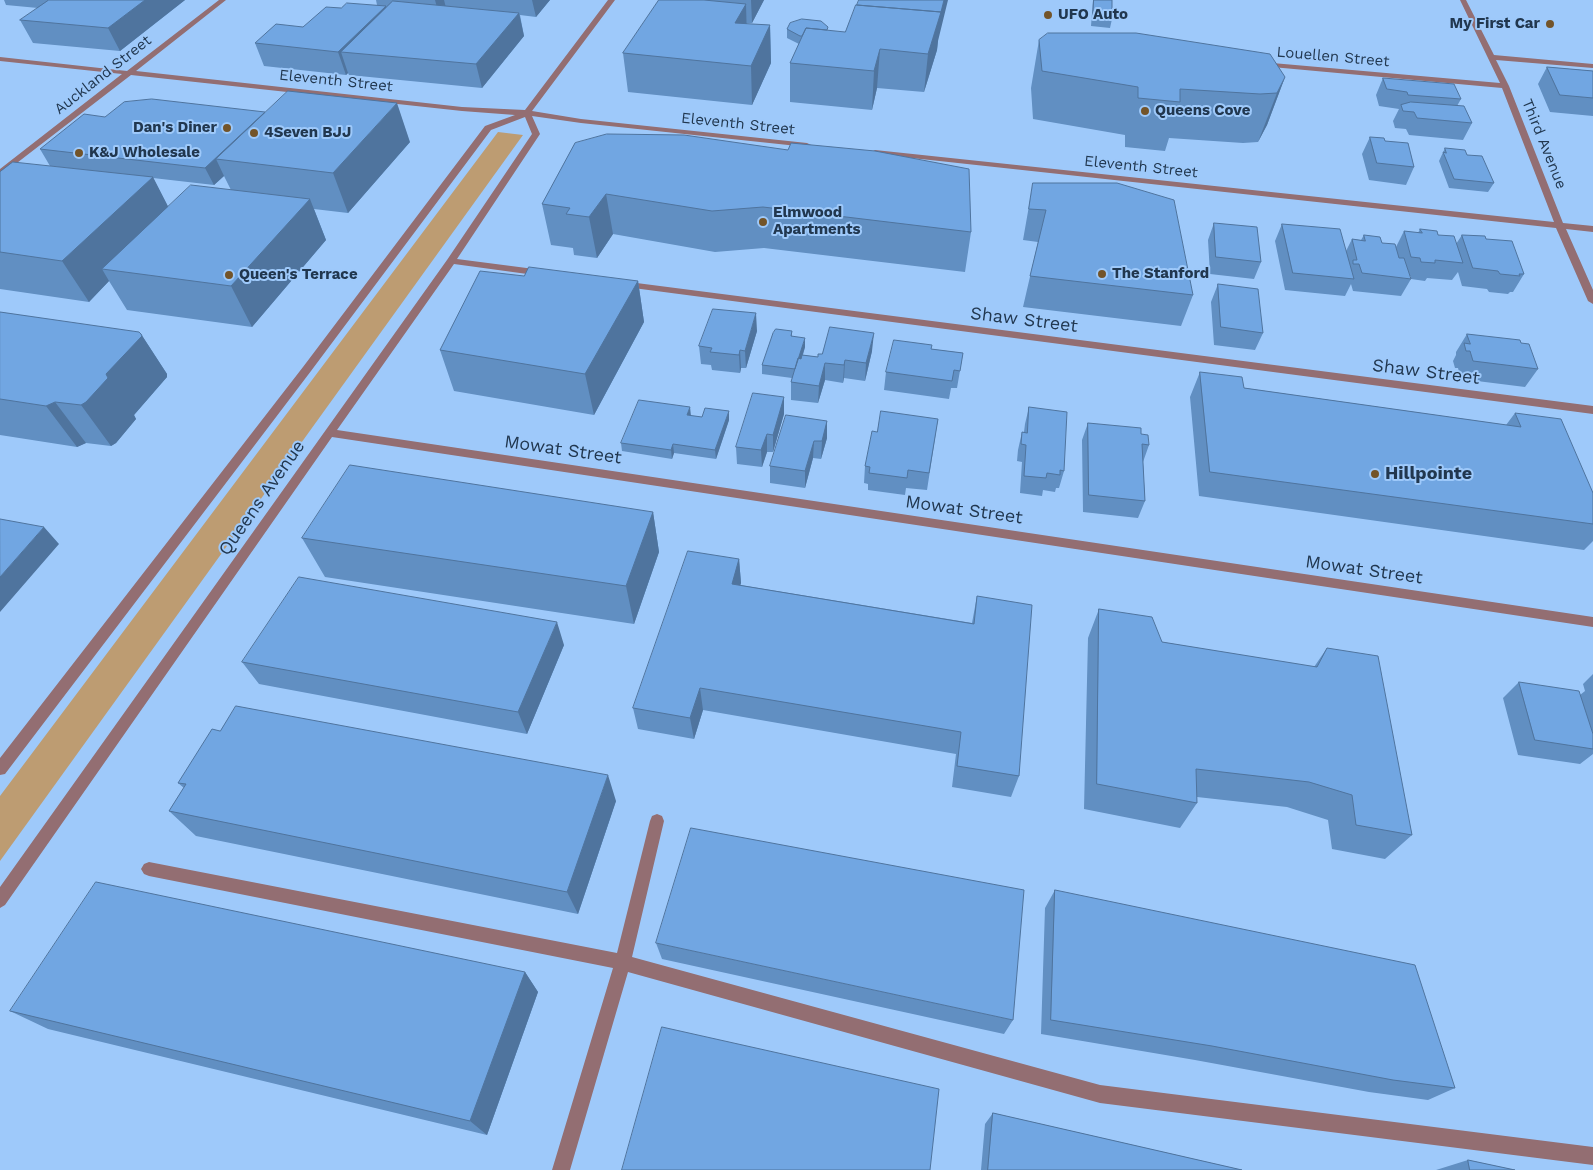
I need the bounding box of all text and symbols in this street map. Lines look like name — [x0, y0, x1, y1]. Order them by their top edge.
place label: UFO Auto — [1058, 6, 1128, 24]
marker: UFO Auto — [1042, 9, 1054, 21]
place label: My First Car — [1450, 15, 1540, 33]
marker: My First Car — [1544, 18, 1556, 30]
street label: Auckland Street — [51, 32, 155, 118]
street label: Louellen Street — [1276, 43, 1390, 71]
street label: Eleventh Street — [278, 66, 394, 96]
street label: Third Avenue — [1518, 96, 1570, 192]
place label: Queens Cove — [1155, 102, 1250, 120]
marker: Queens Cove — [1139, 105, 1151, 117]
street label: Eleventh Street — [680, 109, 796, 139]
place label: Dan's Diner — [133, 119, 217, 137]
marker: Dan's Diner — [221, 122, 233, 134]
place label: 4Seven BJJ — [264, 124, 351, 142]
marker: 4Seven BJJ — [248, 127, 260, 139]
place label: K&J Wholesale — [89, 144, 200, 162]
marker: K&J Wholesale — [73, 147, 85, 159]
street label: Eleventh Street — [1083, 152, 1199, 182]
place label: Elmwood Apartments — [773, 204, 861, 239]
marker: Elmwood Apartments — [757, 216, 769, 228]
place label: The Stanford — [1112, 265, 1209, 283]
place label: Queen's Terrace — [239, 266, 358, 284]
marker: The Stanford — [1096, 268, 1108, 280]
marker: Queen's Terrace — [223, 269, 235, 281]
street label: Shaw Street — [969, 303, 1079, 337]
street label: Shaw Street — [1371, 355, 1481, 389]
street label: Mowat Street — [503, 431, 623, 469]
street label: Queens Avenue — [214, 436, 310, 560]
place label: Hillpointe — [1385, 463, 1472, 485]
marker: Hillpointe — [1369, 468, 1381, 480]
street label: Mowat Street — [904, 491, 1024, 529]
street label: Mowat Street — [1304, 551, 1424, 589]

